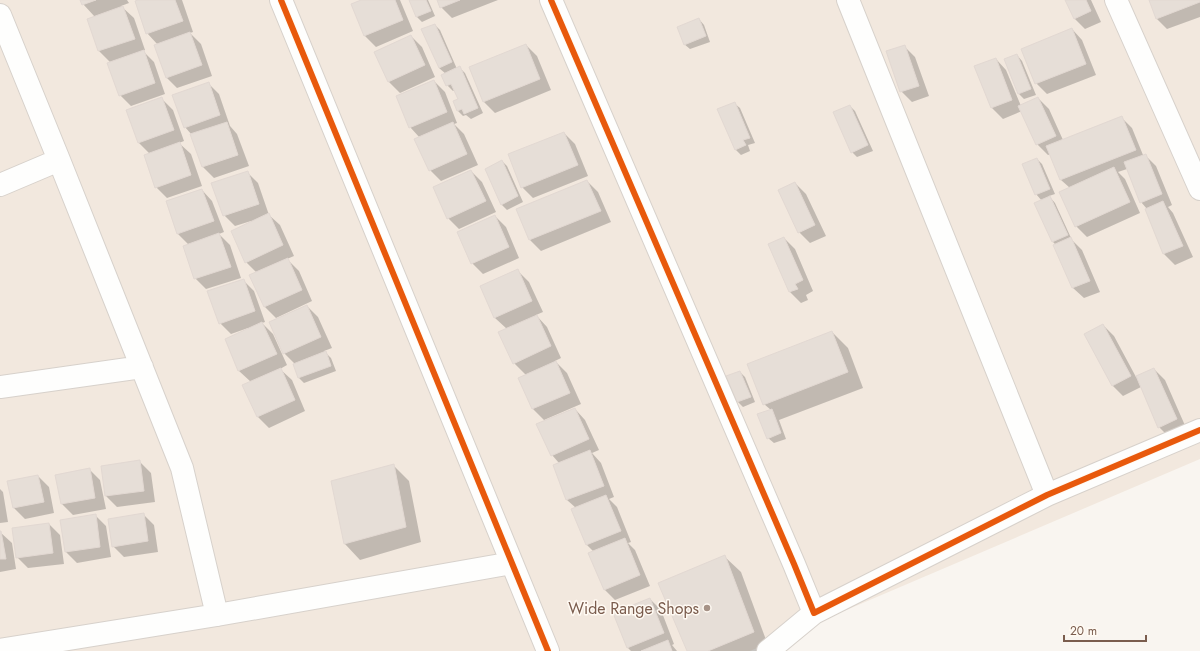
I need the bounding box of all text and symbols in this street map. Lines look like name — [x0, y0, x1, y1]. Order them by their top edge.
place label: Wide Range Shops — [568, 597, 699, 620]
marker: Wide Range Shops — [702, 603, 712, 613]
scale bar — [1064, 617, 1146, 643]
text: 20 m — [1070, 622, 1097, 640]

